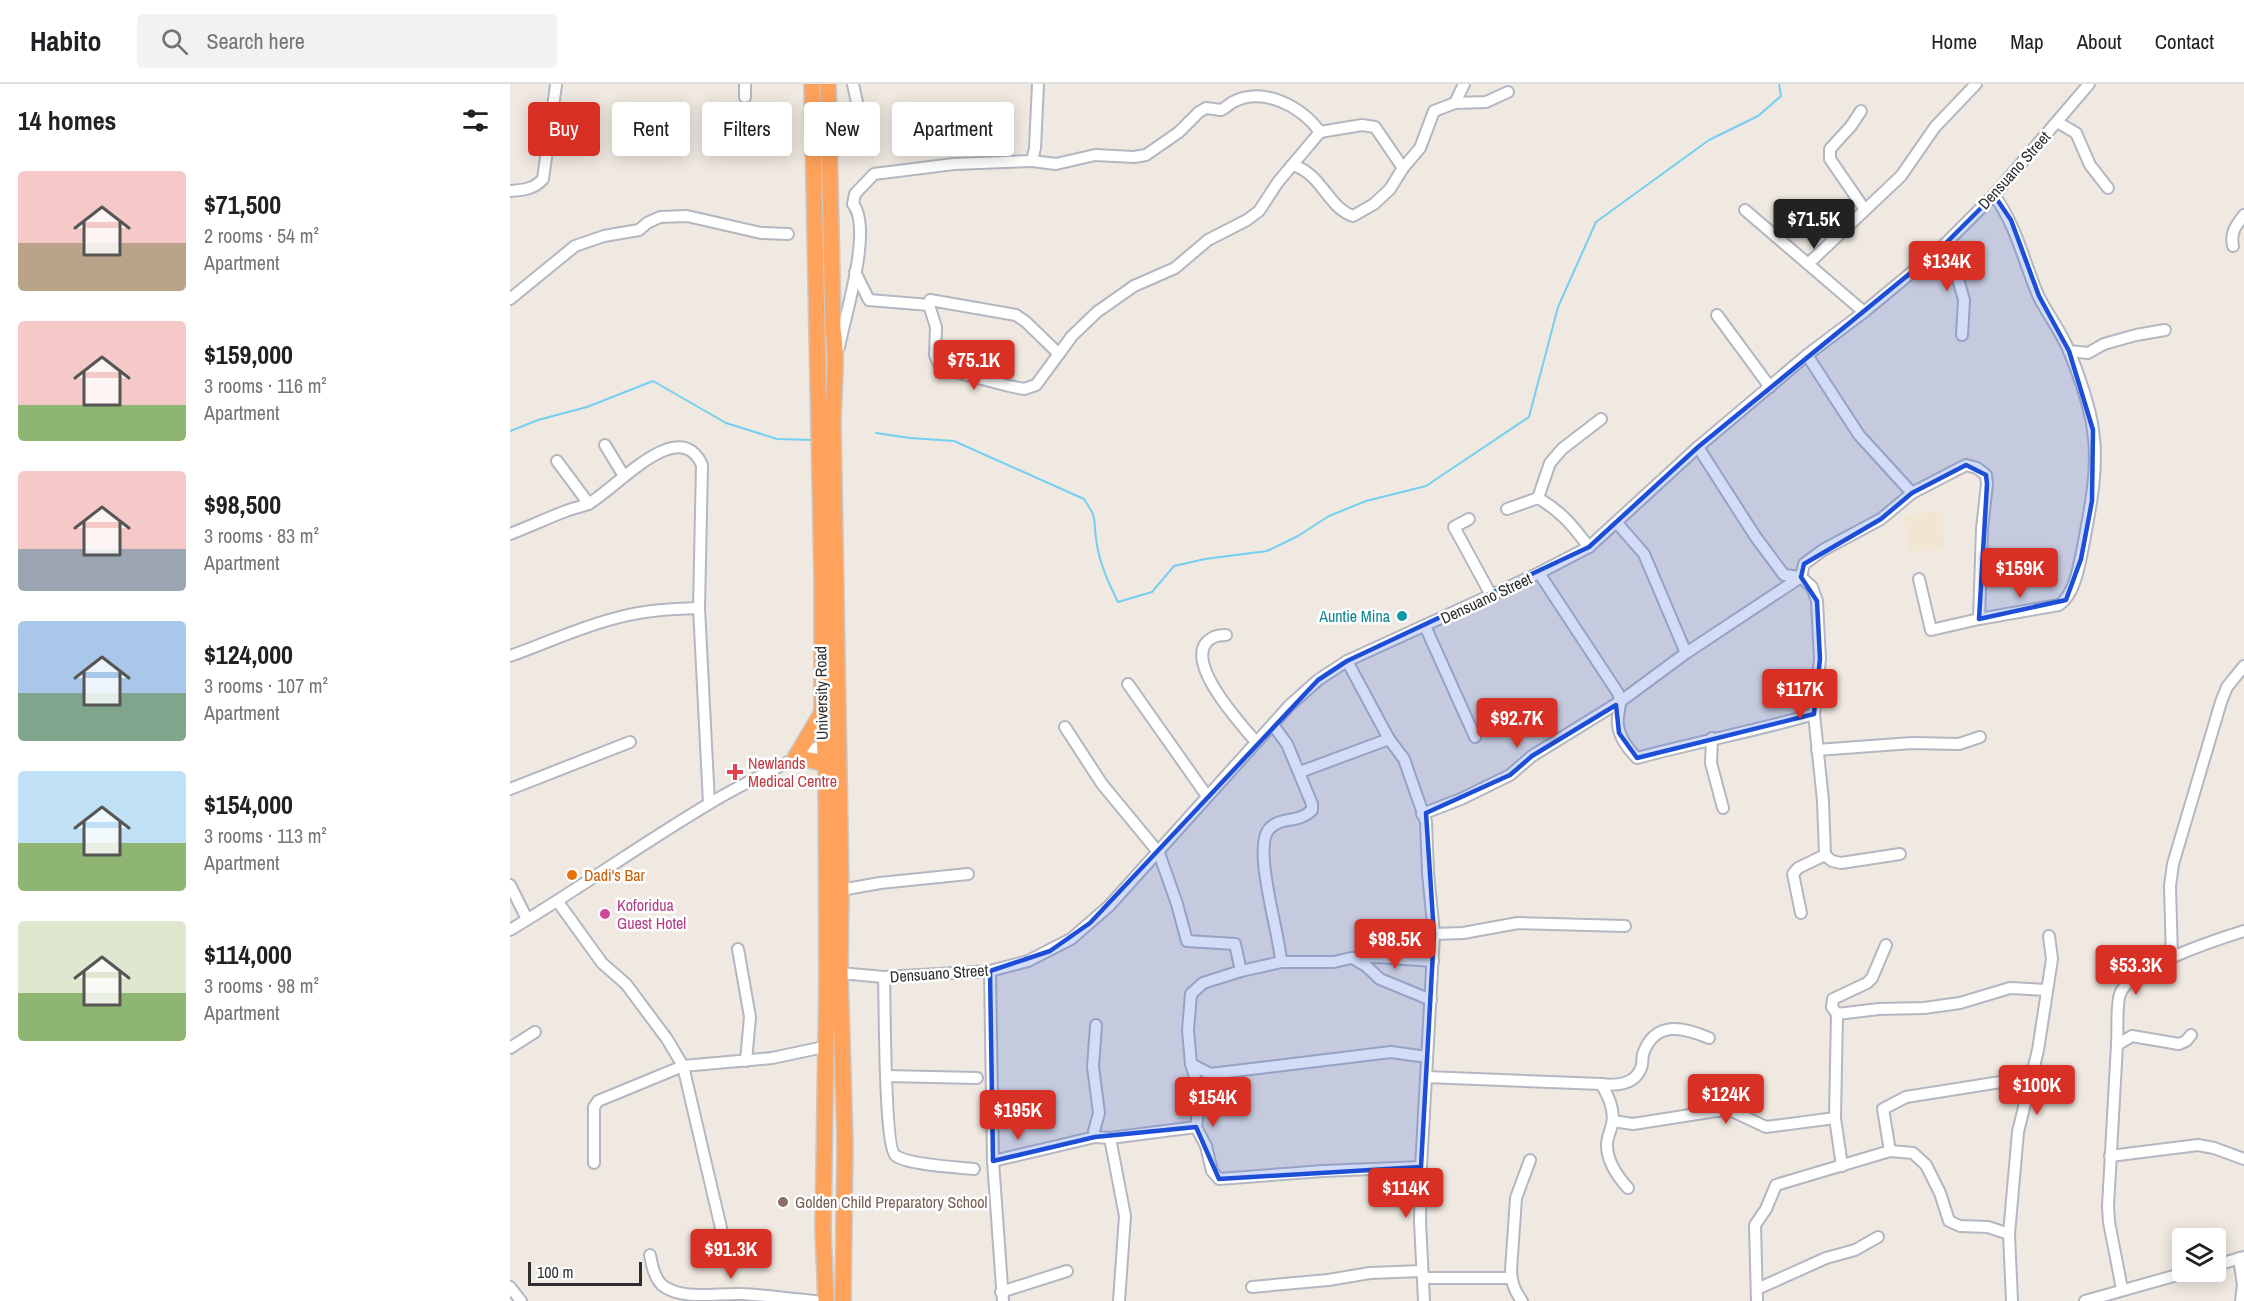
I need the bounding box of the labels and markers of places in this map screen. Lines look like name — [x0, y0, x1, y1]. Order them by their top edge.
pin: $71.5K — [1765, 199, 1863, 250]
pin: $134K — [1905, 241, 1989, 292]
pin: $75.1K — [925, 340, 1023, 391]
pin: $159K — [1978, 548, 2062, 599]
place label: Auntie Mina — [1318, 605, 1391, 627]
marker: Auntie Mina — [1395, 609, 1409, 623]
pin: $117K — [1758, 669, 1842, 720]
pin: $92.7K — [1468, 698, 1566, 749]
place label: Newlands Medical Centre — [748, 752, 837, 792]
marker: Newlands Medical Centre — [726, 763, 744, 781]
place label: Dadi's Bar — [584, 864, 645, 886]
marker: Dadi's Bar — [565, 868, 579, 882]
place label: Koforidua Guest Hotel — [617, 894, 686, 934]
marker: Koforidua Guest Hotel — [598, 907, 612, 921]
pin: $98.5K — [1346, 919, 1444, 970]
pin: $53.3K — [2087, 945, 2185, 996]
pin: $100K — [1995, 1065, 2079, 1116]
pin: $124K — [1684, 1074, 1768, 1125]
pin: $154K — [1171, 1077, 1255, 1128]
pin: $195K — [976, 1090, 1060, 1141]
pin: $114K — [1364, 1168, 1448, 1219]
place label: Golden Child Preparatory School — [795, 1191, 988, 1213]
marker: Golden Child Preparatory School — [776, 1195, 790, 1209]
pin: $91.3K — [682, 1229, 780, 1280]

